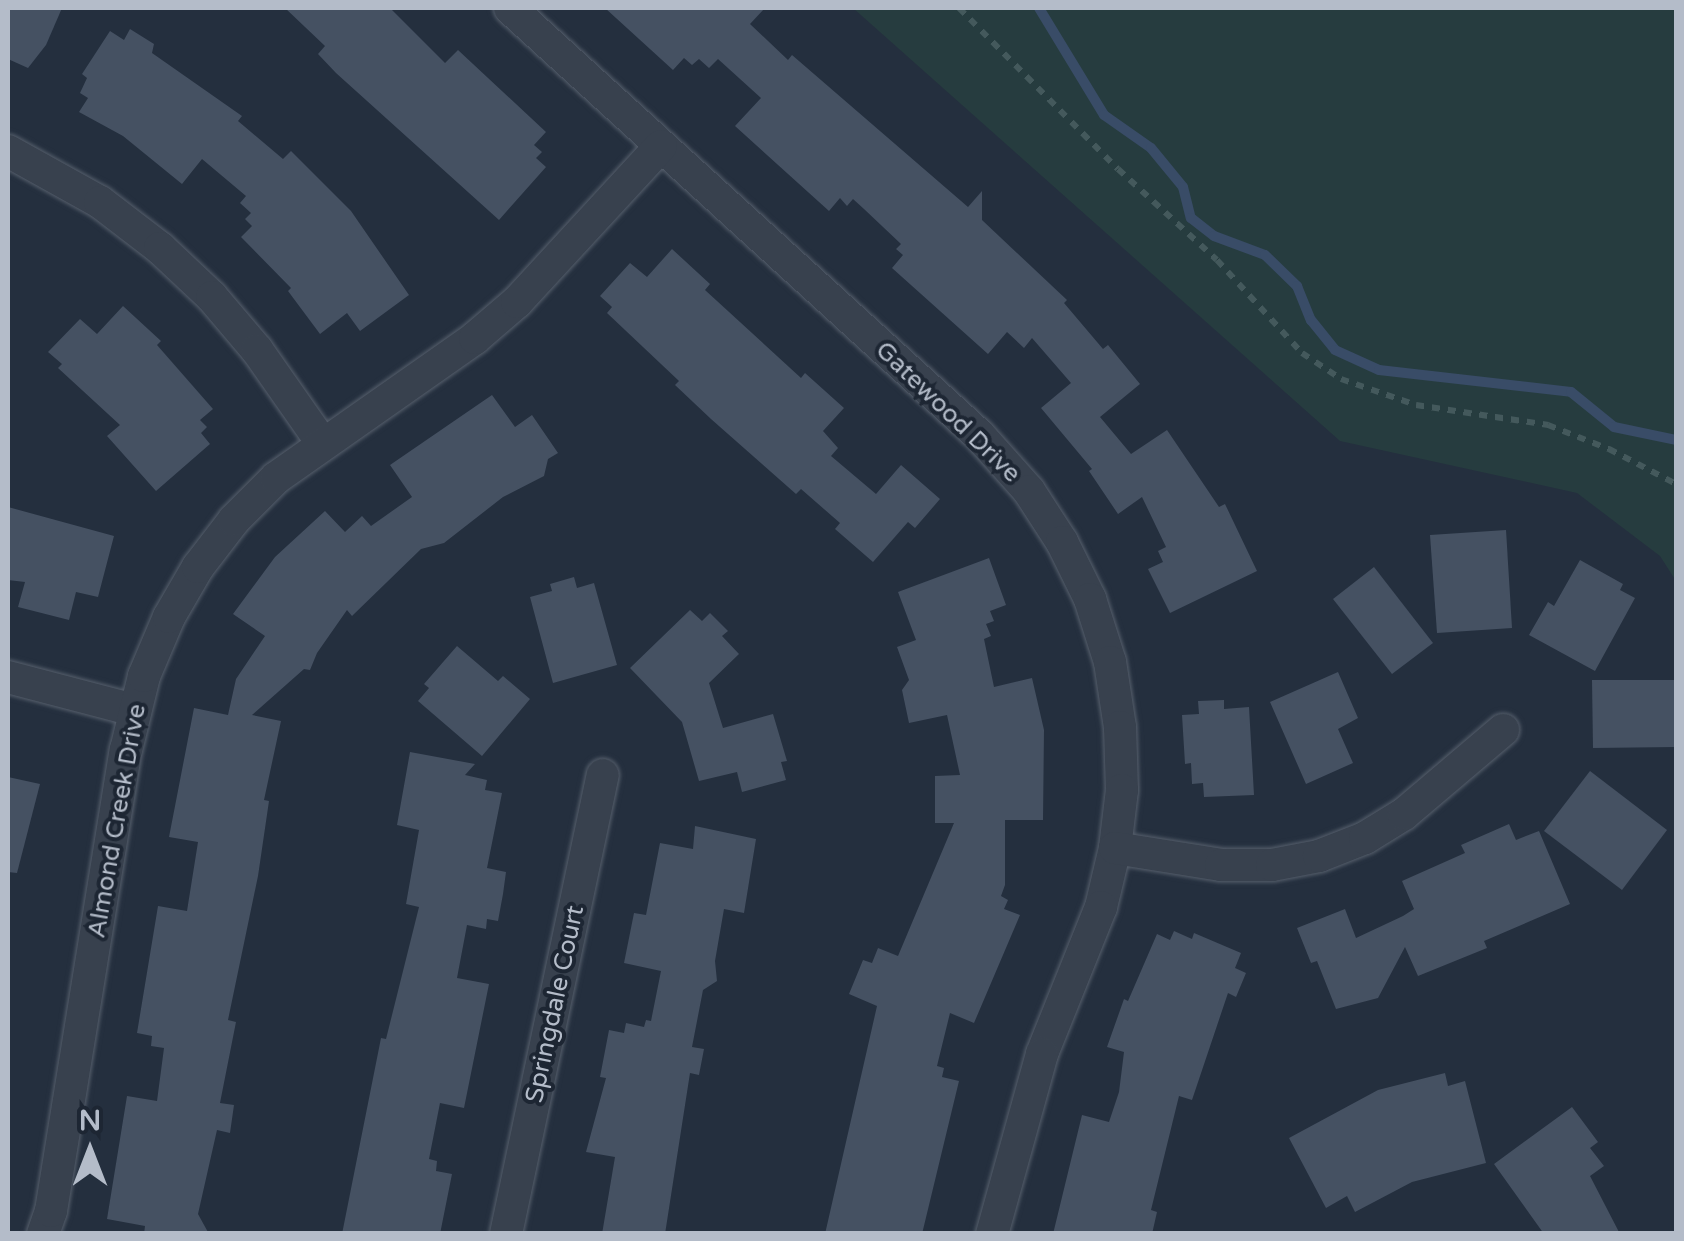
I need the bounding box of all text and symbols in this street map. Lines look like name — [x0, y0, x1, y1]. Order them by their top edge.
street label: Gatewood Drive — [869, 335, 1027, 489]
street label: Almond Creek Drive — [82, 702, 152, 940]
street label: Springdale Court — [519, 903, 591, 1105]
north arrow — [40, 1101, 140, 1201]
text: N — [79, 1104, 101, 1138]

